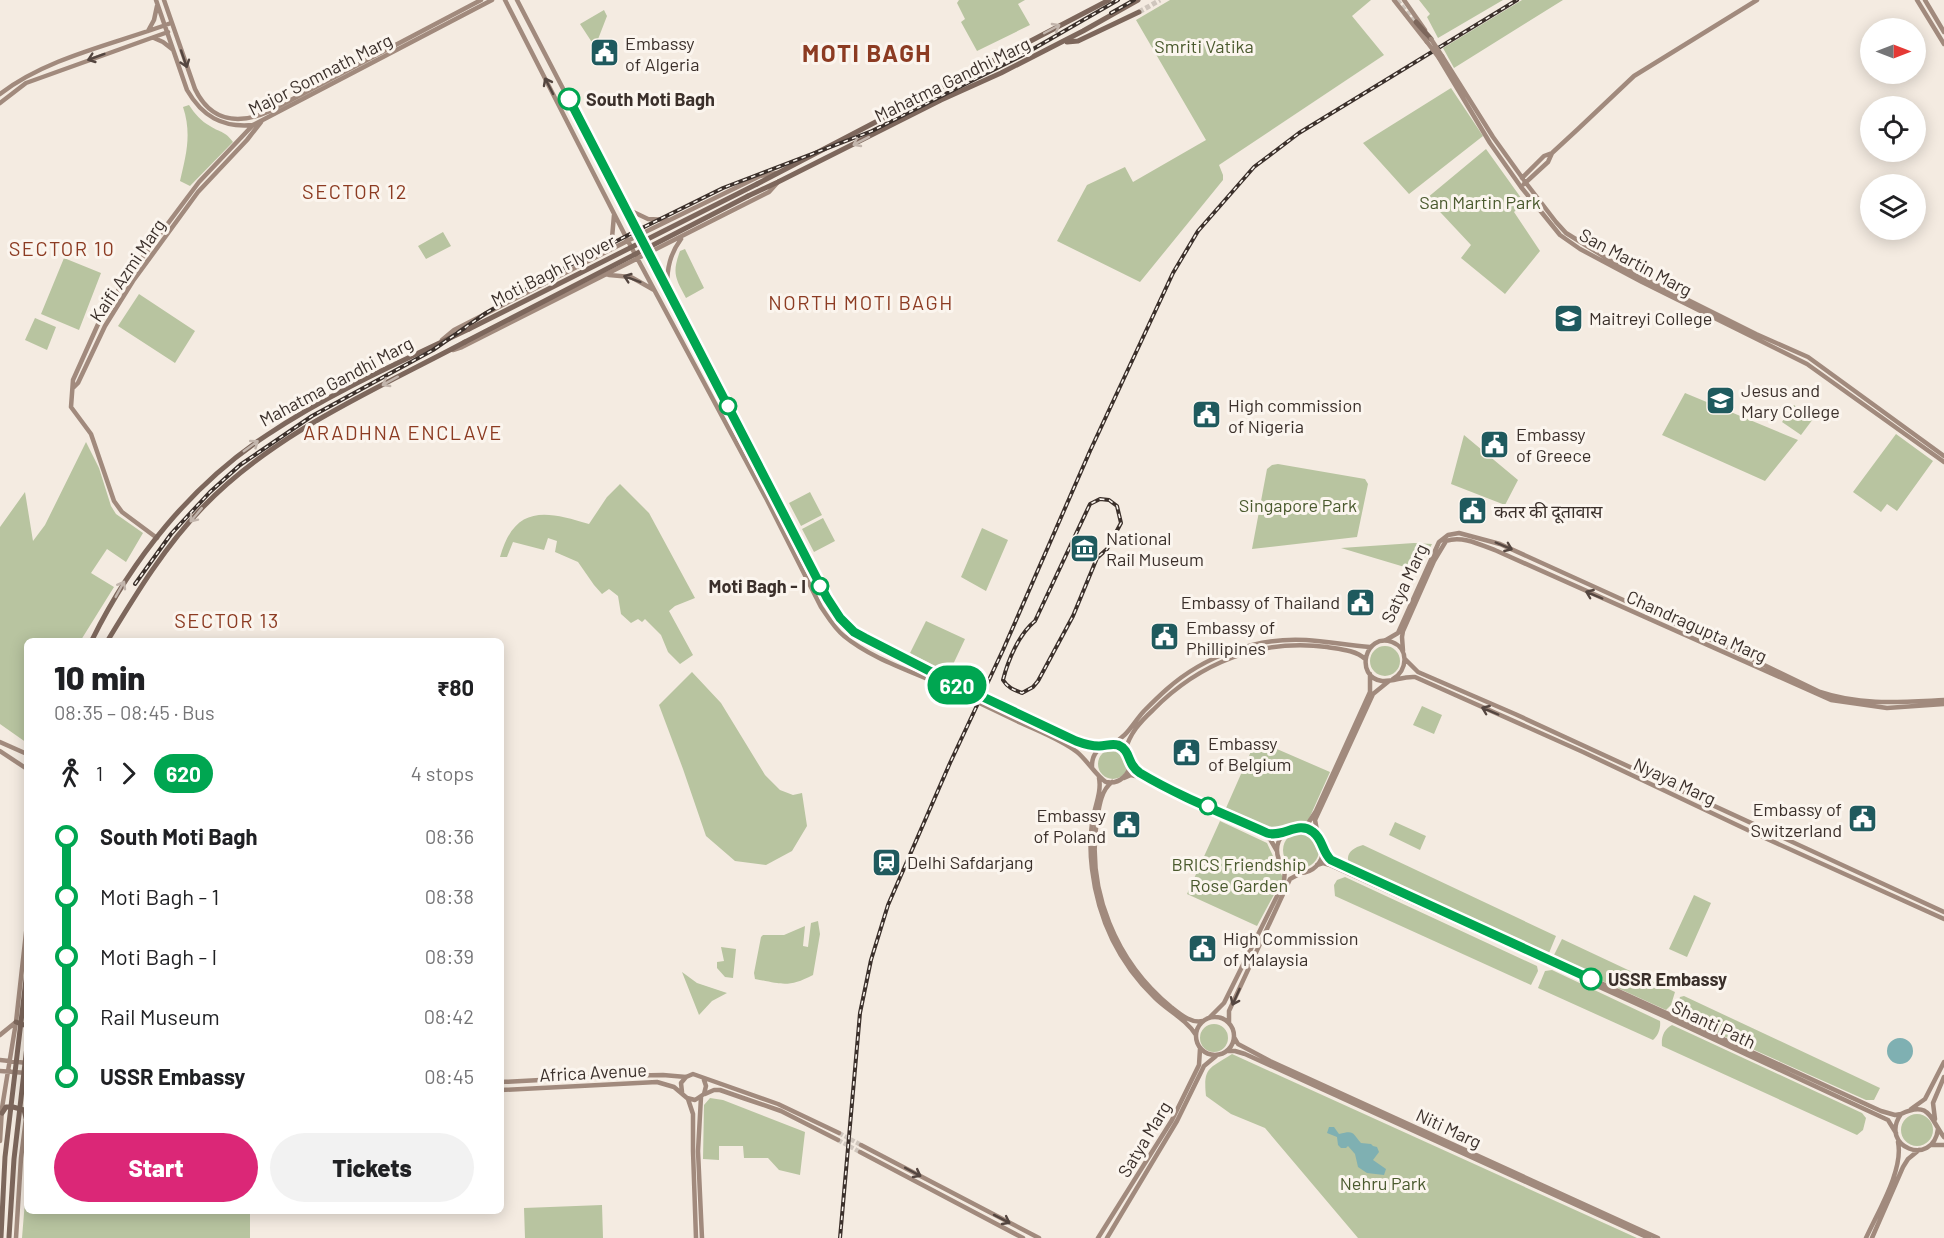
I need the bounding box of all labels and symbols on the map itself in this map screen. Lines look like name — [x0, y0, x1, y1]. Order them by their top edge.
north arrow — [1860, 18, 1926, 84]
one-way arrow — [1043, 23, 1060, 35]
street label: Major Somnath Marg — [244, 28, 396, 120]
place label: Embassy of Algeria — [625, 32, 699, 75]
street label: Mahatma Gandhi Marg — [871, 32, 1033, 126]
park label: Smriti Vatika — [1154, 35, 1254, 57]
public building icon: Embassy of Algeria — [588, 37, 620, 69]
district label: MOTI BAGH — [802, 38, 932, 67]
one-way arrow — [180, 49, 191, 68]
one-way arrow — [87, 52, 106, 63]
one-way arrow — [543, 78, 555, 95]
marker: South Moti Bagh — [558, 88, 580, 110]
place label: South Moti Bagh — [586, 88, 715, 110]
one-way arrow — [852, 135, 870, 147]
district label: SECTOR 12 — [302, 179, 408, 203]
park label: San Martin Park — [1419, 191, 1541, 213]
street label: Kaifi Azmi Marg — [84, 214, 170, 326]
street label: San Martin Marg — [1576, 223, 1696, 301]
street label: Moti Bagh Flyover — [487, 229, 619, 311]
district label: SECTOR 10 — [9, 236, 115, 260]
one-way arrow — [623, 272, 642, 283]
district label: NORTH MOTI BAGH — [768, 290, 954, 314]
school or university icon: Maitreyi College — [1552, 302, 1584, 334]
place label: Maitreyi College — [1589, 307, 1712, 329]
street label: Mahatma Gandhi Marg — [256, 331, 416, 431]
one-way arrow — [382, 375, 399, 387]
place label: Jesus and Mary College — [1741, 379, 1840, 422]
school or university icon: Jesus and Mary College — [1704, 384, 1736, 416]
place label: High commission of Nigeria — [1228, 394, 1362, 437]
unlabelled marker — [719, 397, 737, 415]
public building icon: High commission of Nigeria — [1191, 399, 1223, 431]
district label: ARADHNA ENCLAVE — [303, 420, 503, 444]
place label: Embassy of Greece — [1516, 423, 1591, 466]
public building icon: Embassy of Greece — [1479, 428, 1511, 460]
one-way arrow — [243, 440, 259, 452]
park label: Singapore Park — [1239, 494, 1357, 516]
public building icon: कतर की दूतावास — [1457, 495, 1489, 527]
place label: कतर की दूतावास — [1494, 500, 1603, 524]
one-way arrow — [189, 507, 203, 522]
place label: National Rail Museum — [1106, 527, 1204, 570]
museum icon: National Rail Museum — [1069, 532, 1101, 564]
street label: Satya Marg — [1376, 540, 1432, 626]
one-way arrow — [1495, 542, 1513, 553]
place label: Moti Bagh - I — [709, 575, 806, 597]
marker: Moti Bagh - I — [811, 577, 829, 595]
one-way arrow — [114, 581, 126, 598]
street label: Chandragupta Marg — [1623, 585, 1771, 667]
public building icon: Embassy of Thailand — [1345, 586, 1377, 618]
one-way arrow — [1585, 589, 1603, 600]
place label: Embassy of Thailand — [1181, 591, 1340, 613]
district label: SECTOR 13 — [174, 608, 280, 632]
place label: Embassy of Phillipines — [1186, 616, 1275, 659]
public building icon: Embassy of Phillipines — [1149, 621, 1181, 653]
line badge: 620 — [922, 666, 992, 704]
one-way arrow — [1481, 705, 1499, 716]
place label: Embassy of Belgium — [1208, 732, 1291, 775]
public building icon: Embassy of Belgium — [1171, 737, 1203, 769]
street label: Nyaya Marg — [1630, 752, 1720, 810]
unlabelled marker — [1199, 797, 1217, 815]
place label: Embassy of Switzerland — [1750, 798, 1842, 841]
public building icon: Embassy of Switzerland — [1847, 803, 1879, 835]
place label: Embassy of Poland — [1033, 804, 1106, 847]
public building icon: Embassy of Poland — [1111, 809, 1143, 841]
station icon: Delhi Safdarjang — [870, 846, 902, 878]
place label: Delhi Safdarjang — [907, 851, 1033, 873]
park label: BRICS Friendship Rose Garden — [1171, 853, 1307, 896]
place label: High Commission of Malaysia — [1223, 927, 1359, 970]
public building icon: High Commission of Malaysia — [1186, 932, 1218, 964]
marker: USSR Embassy — [1580, 968, 1602, 990]
place label: USSR Embassy — [1608, 968, 1727, 990]
one-way arrow — [1229, 987, 1241, 1005]
street label: Shanti Path — [1669, 995, 1759, 1053]
street label: Africa Avenue — [539, 1058, 647, 1086]
street label: Satya Marg — [1113, 1097, 1175, 1181]
street label: Niti Marg — [1413, 1103, 1485, 1153]
one-way arrow — [903, 1167, 921, 1178]
park label: Nehru Park — [1340, 1172, 1426, 1194]
one-way arrow — [992, 1214, 1010, 1225]

